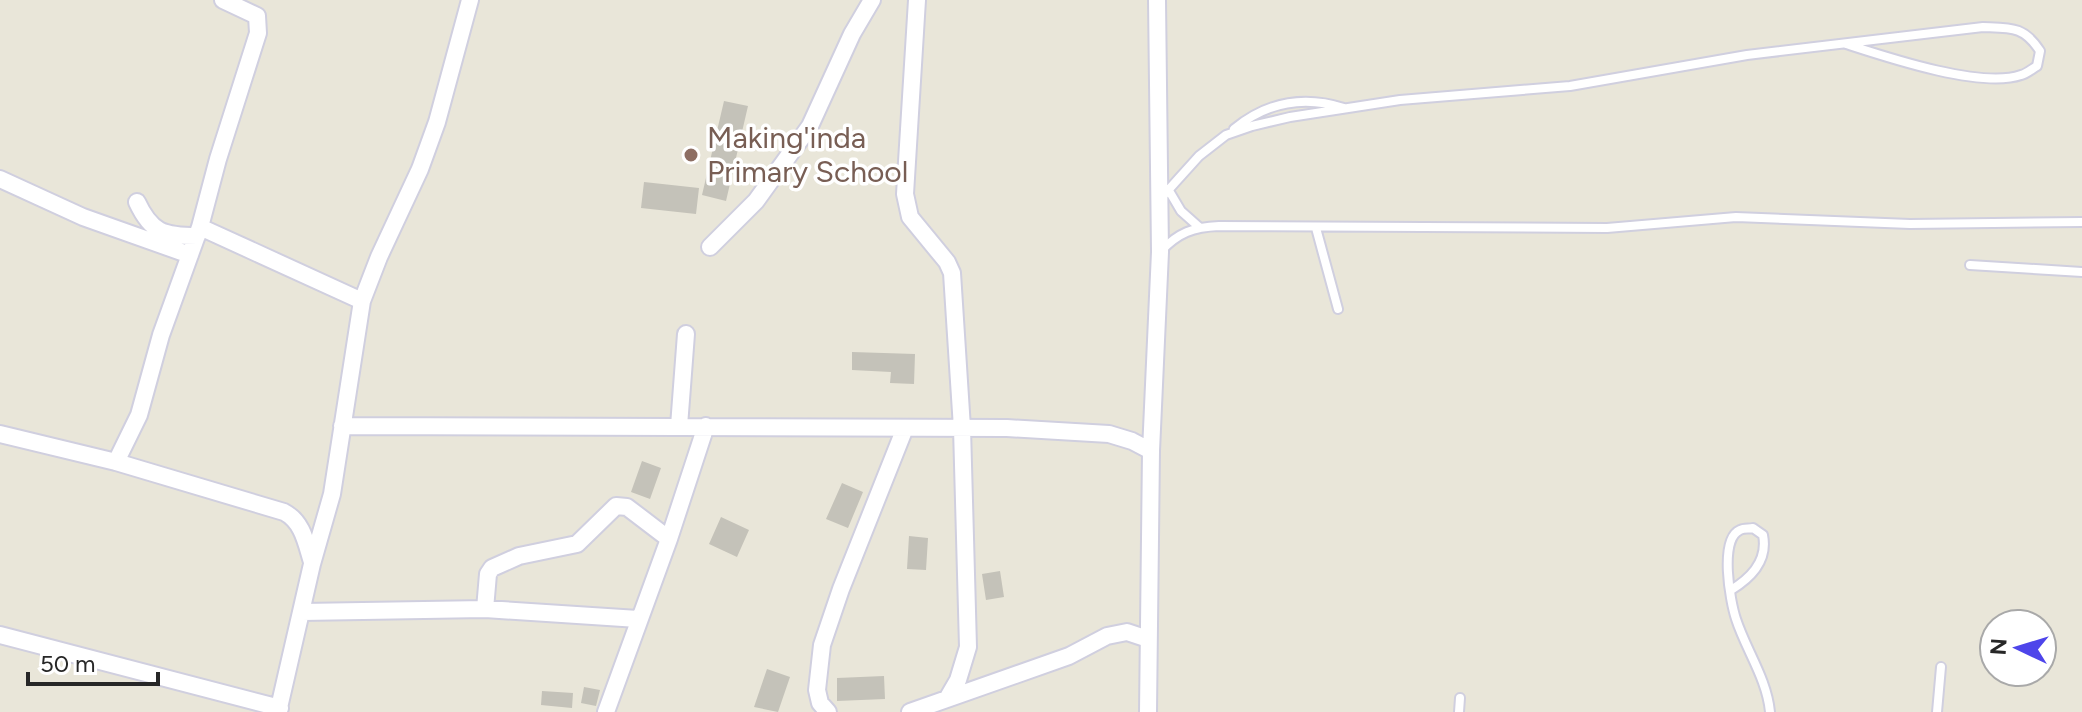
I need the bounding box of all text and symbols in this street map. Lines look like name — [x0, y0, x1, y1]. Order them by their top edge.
place label: Making'inda Primary School — [707, 119, 908, 190]
marker: Making'inda Primary School — [682, 146, 700, 164]
north arrow — [1978, 608, 2058, 688]
scale bar — [28, 636, 158, 686]
text: N — [1984, 637, 2013, 656]
text: 50 m — [40, 649, 96, 678]

